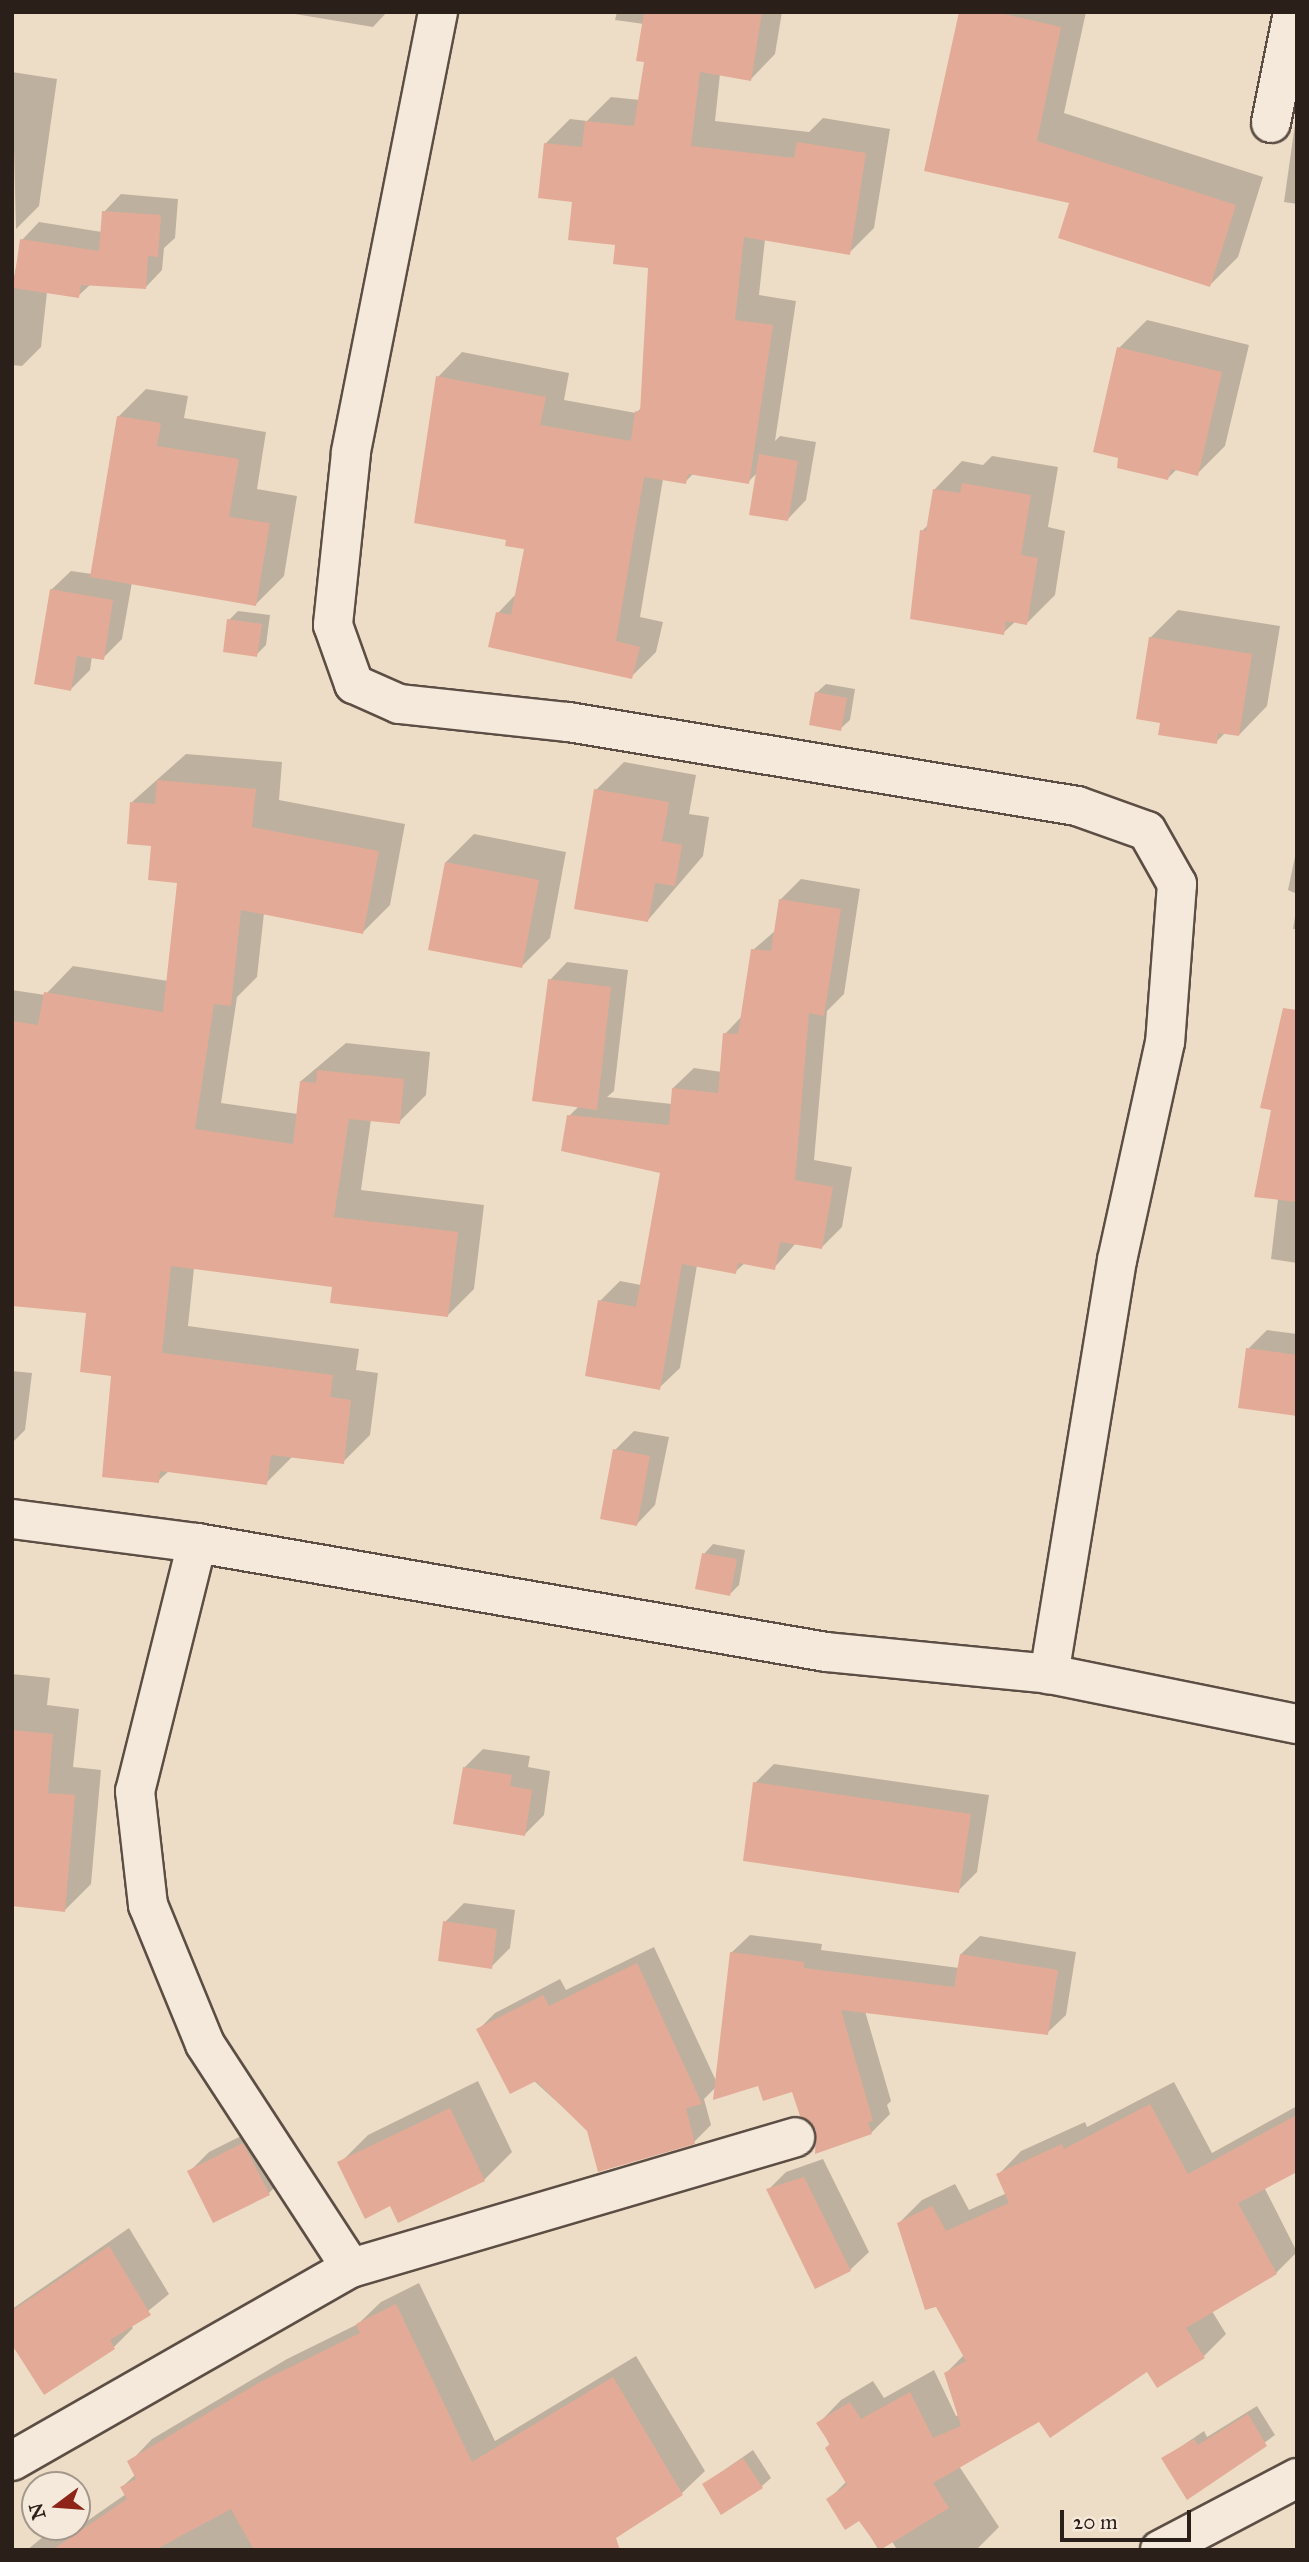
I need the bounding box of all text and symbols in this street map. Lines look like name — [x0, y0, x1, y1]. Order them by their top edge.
north arrow — [21, 2471, 91, 2541]
scale bar — [1064, 2496, 1195, 2540]
text: N — [24, 2500, 51, 2522]
text: 20 m — [1073, 2509, 1118, 2535]

